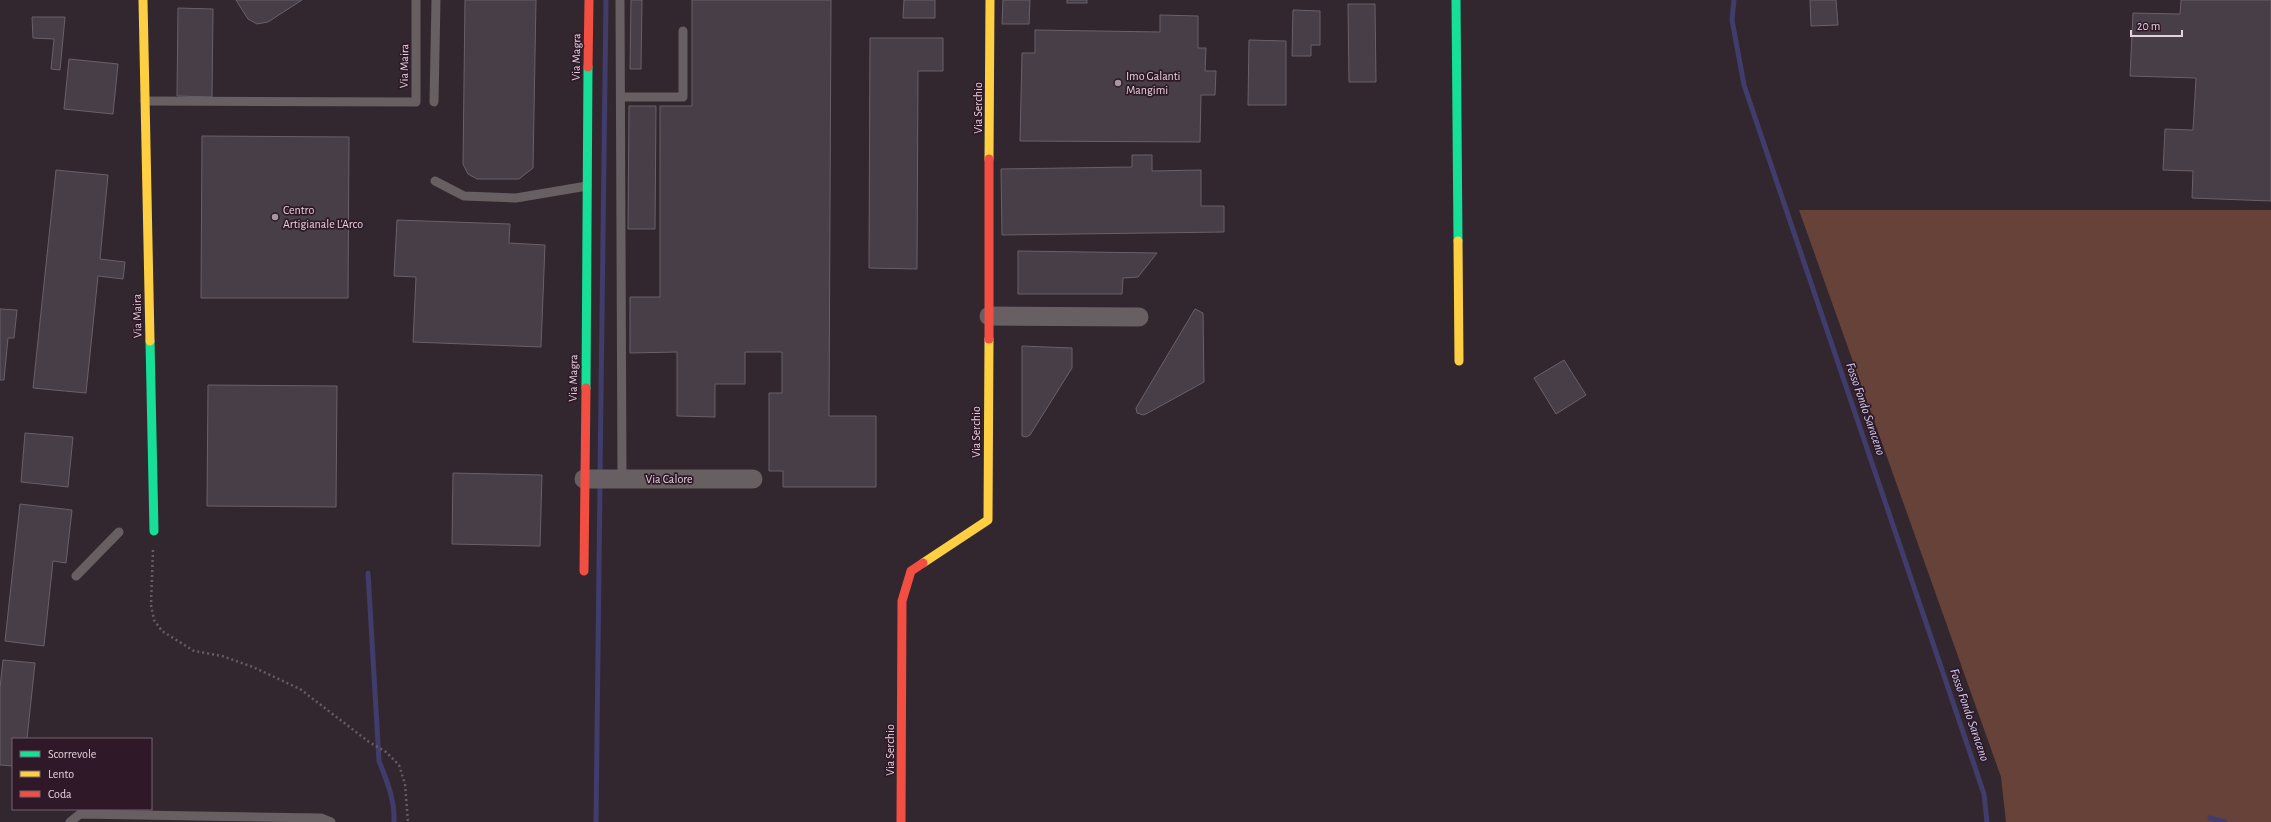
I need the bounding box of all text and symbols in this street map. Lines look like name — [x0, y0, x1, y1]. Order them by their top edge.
scale bar — [2131, 12, 2182, 38]
text: 20 m — [2137, 20, 2160, 32]
street label: Via Magra — [570, 33, 582, 81]
street label: Via Maira — [398, 43, 410, 88]
place label: Imo Galanti Mangimi — [1126, 70, 1181, 96]
marker: Imo Galanti Mangimi — [1113, 78, 1123, 88]
street label: Via Serchio — [972, 82, 984, 134]
place label: Centro Artigianale L'Arco — [283, 204, 363, 230]
marker: Centro Artigianale L'Arco — [270, 212, 280, 222]
street label: Via Maira — [131, 293, 143, 338]
street label: Via Magra — [567, 354, 579, 402]
water label: Fosso Fondo Saraceno — [1843, 361, 1887, 457]
street label: Via Serchio — [970, 406, 982, 458]
street label: Via Calore — [645, 473, 693, 485]
water label: Fosso Fondo Saraceno — [1947, 667, 1991, 763]
street label: Via Serchio — [884, 724, 896, 776]
legend — [12, 738, 152, 810]
text: Scorrevole — [48, 748, 96, 760]
text: Lento — [48, 768, 74, 780]
text: Coda — [48, 788, 72, 800]

